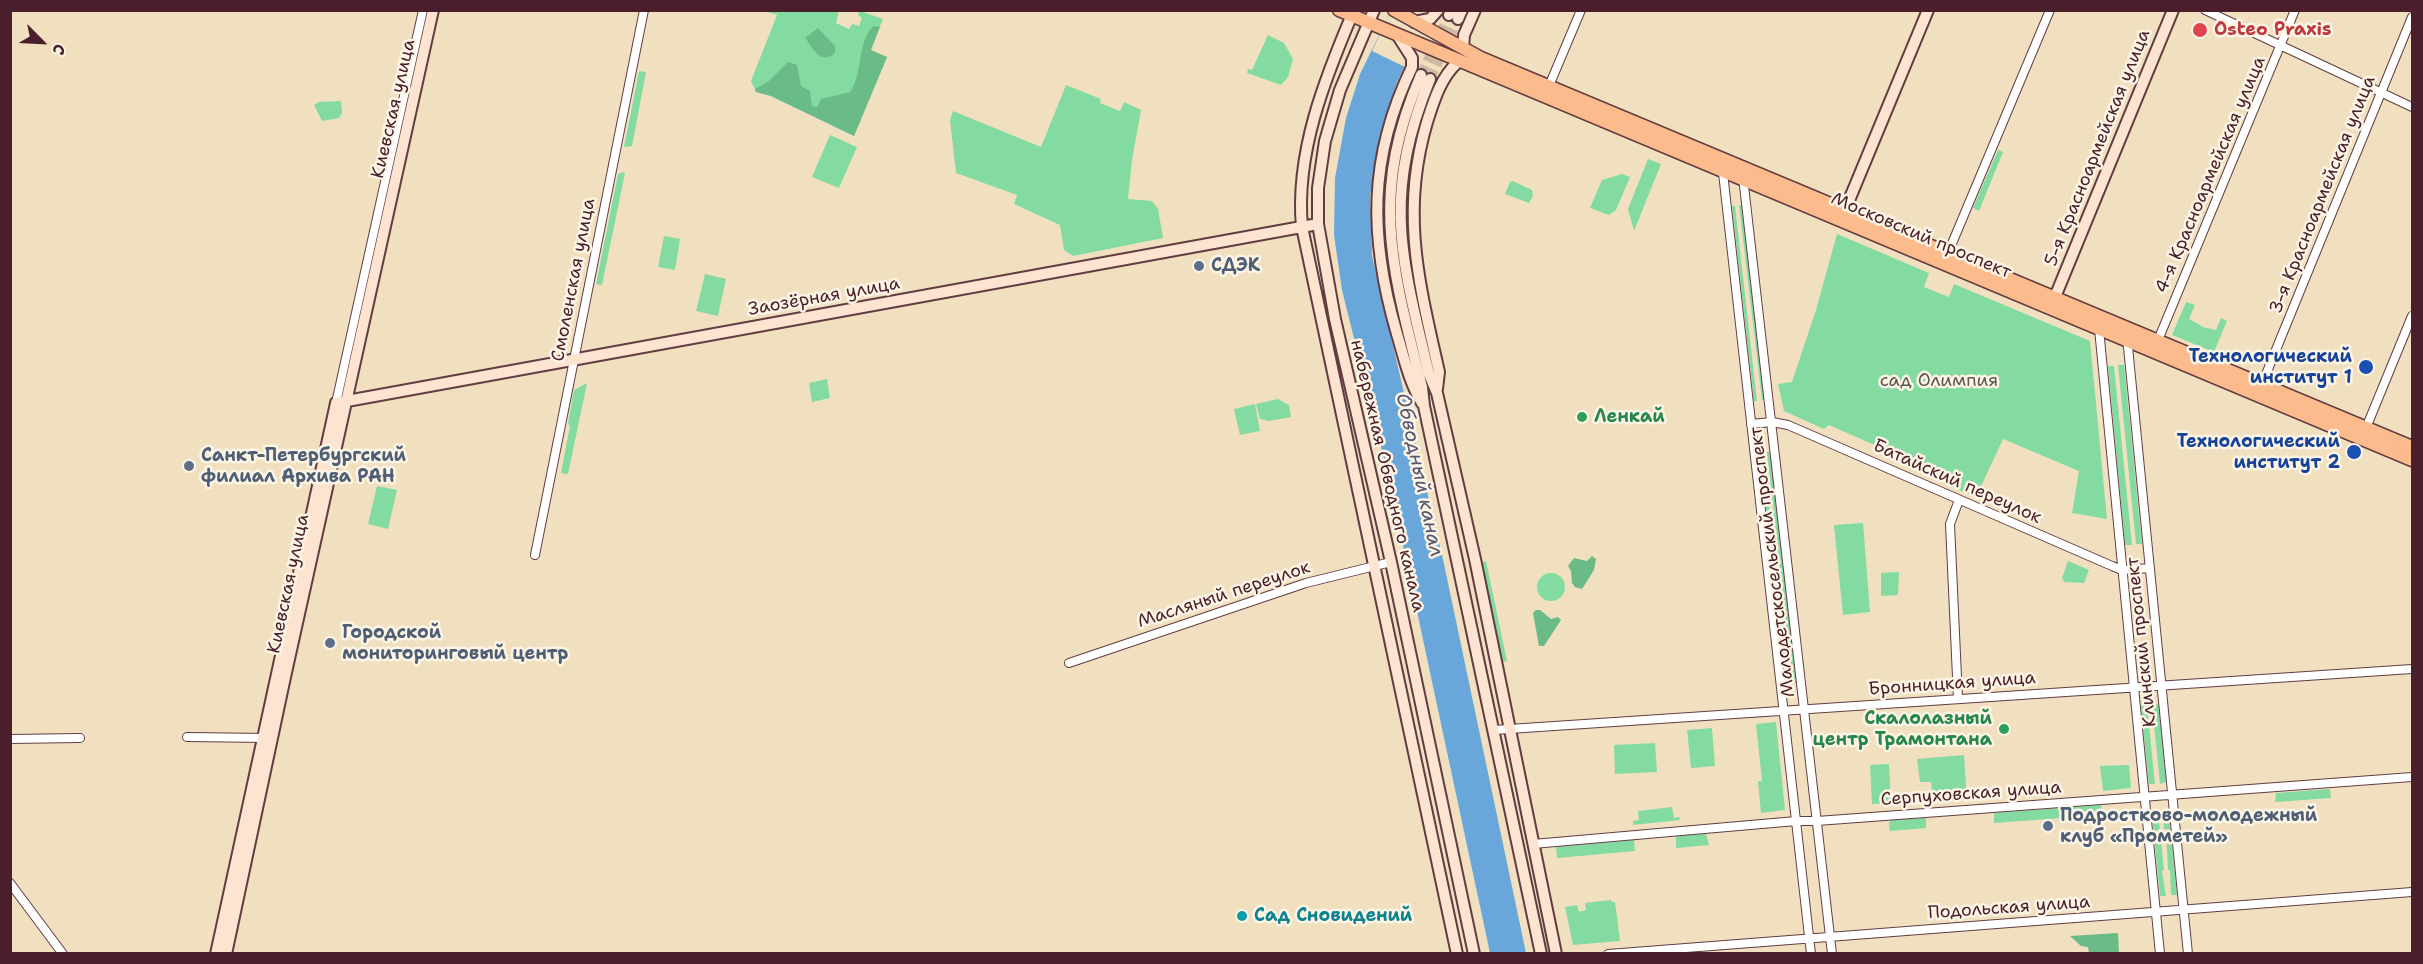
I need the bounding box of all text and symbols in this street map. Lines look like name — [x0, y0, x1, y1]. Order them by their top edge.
north arrow — [12, 12, 72, 72]
place label: Osteo Praxis — [2214, 19, 2331, 41]
marker: Osteo Praxis — [2191, 21, 2209, 39]
street label: 5-я Красноармейская улица — [2041, 27, 2155, 269]
street label: Киевская улица — [368, 37, 420, 181]
text: С — [47, 41, 70, 58]
street label: 4-я Красноармейская улица — [2151, 53, 2271, 297]
street label: 3-я Красноармейская улица — [2265, 73, 2381, 317]
street label: Московский проспект — [1828, 188, 2014, 284]
street label: Смоленская улица — [548, 197, 600, 363]
place label: СДЭК — [1211, 255, 1260, 277]
marker: СДЭК — [1192, 259, 1206, 273]
street label: Заозёрная улица — [746, 273, 902, 321]
street label: набережная Обводного канала — [1345, 338, 1429, 614]
place label: Технологический институт 1 — [2189, 346, 2352, 388]
marker: Технологический институт 1 — [2357, 358, 2375, 376]
park label: сад Олимпия — [1880, 370, 1998, 392]
water label: Обводный канал — [1390, 391, 1448, 559]
place label: Ленкай — [1594, 406, 1665, 428]
marker: Ленкай — [1575, 410, 1589, 424]
street label: Малодетскосельский проспект — [1746, 426, 1800, 698]
place label: Технологический институт 2 — [2177, 431, 2340, 474]
street label: Батайский переулок — [1869, 435, 2045, 529]
marker: Технологический институт 2 — [2345, 443, 2363, 461]
place label: Санкт-Петербургский филиал Архива РАН — [201, 445, 406, 488]
marker: Санкт-Петербургский филиал Архива РАН — [182, 459, 196, 473]
street label: Киевская улица — [264, 512, 314, 656]
street label: Клинский проспект — [2122, 556, 2162, 728]
street label: Масляный переулок — [1135, 557, 1313, 633]
place label: Городской мониторинговый центр — [342, 622, 568, 664]
marker: Городской мониторинговый центр — [323, 636, 337, 650]
street label: Бронницкая улица — [1868, 667, 2036, 701]
place label: Скалолазный центр Трамонтана — [1813, 708, 1992, 750]
marker: Скалолазный центр Трамонтана — [1997, 722, 2011, 736]
street label: Серпуховская улица — [1880, 777, 2062, 811]
place label: Подростково-молодежный клуб «Прометей» — [2060, 805, 2317, 848]
marker: Подростково-молодежный клуб «Прометей» — [2041, 819, 2055, 833]
street label: Подольская улица — [1927, 892, 2091, 924]
place label: Сад Сновидений — [1254, 905, 1412, 927]
marker: Сад Сновидений — [1235, 909, 1249, 923]

